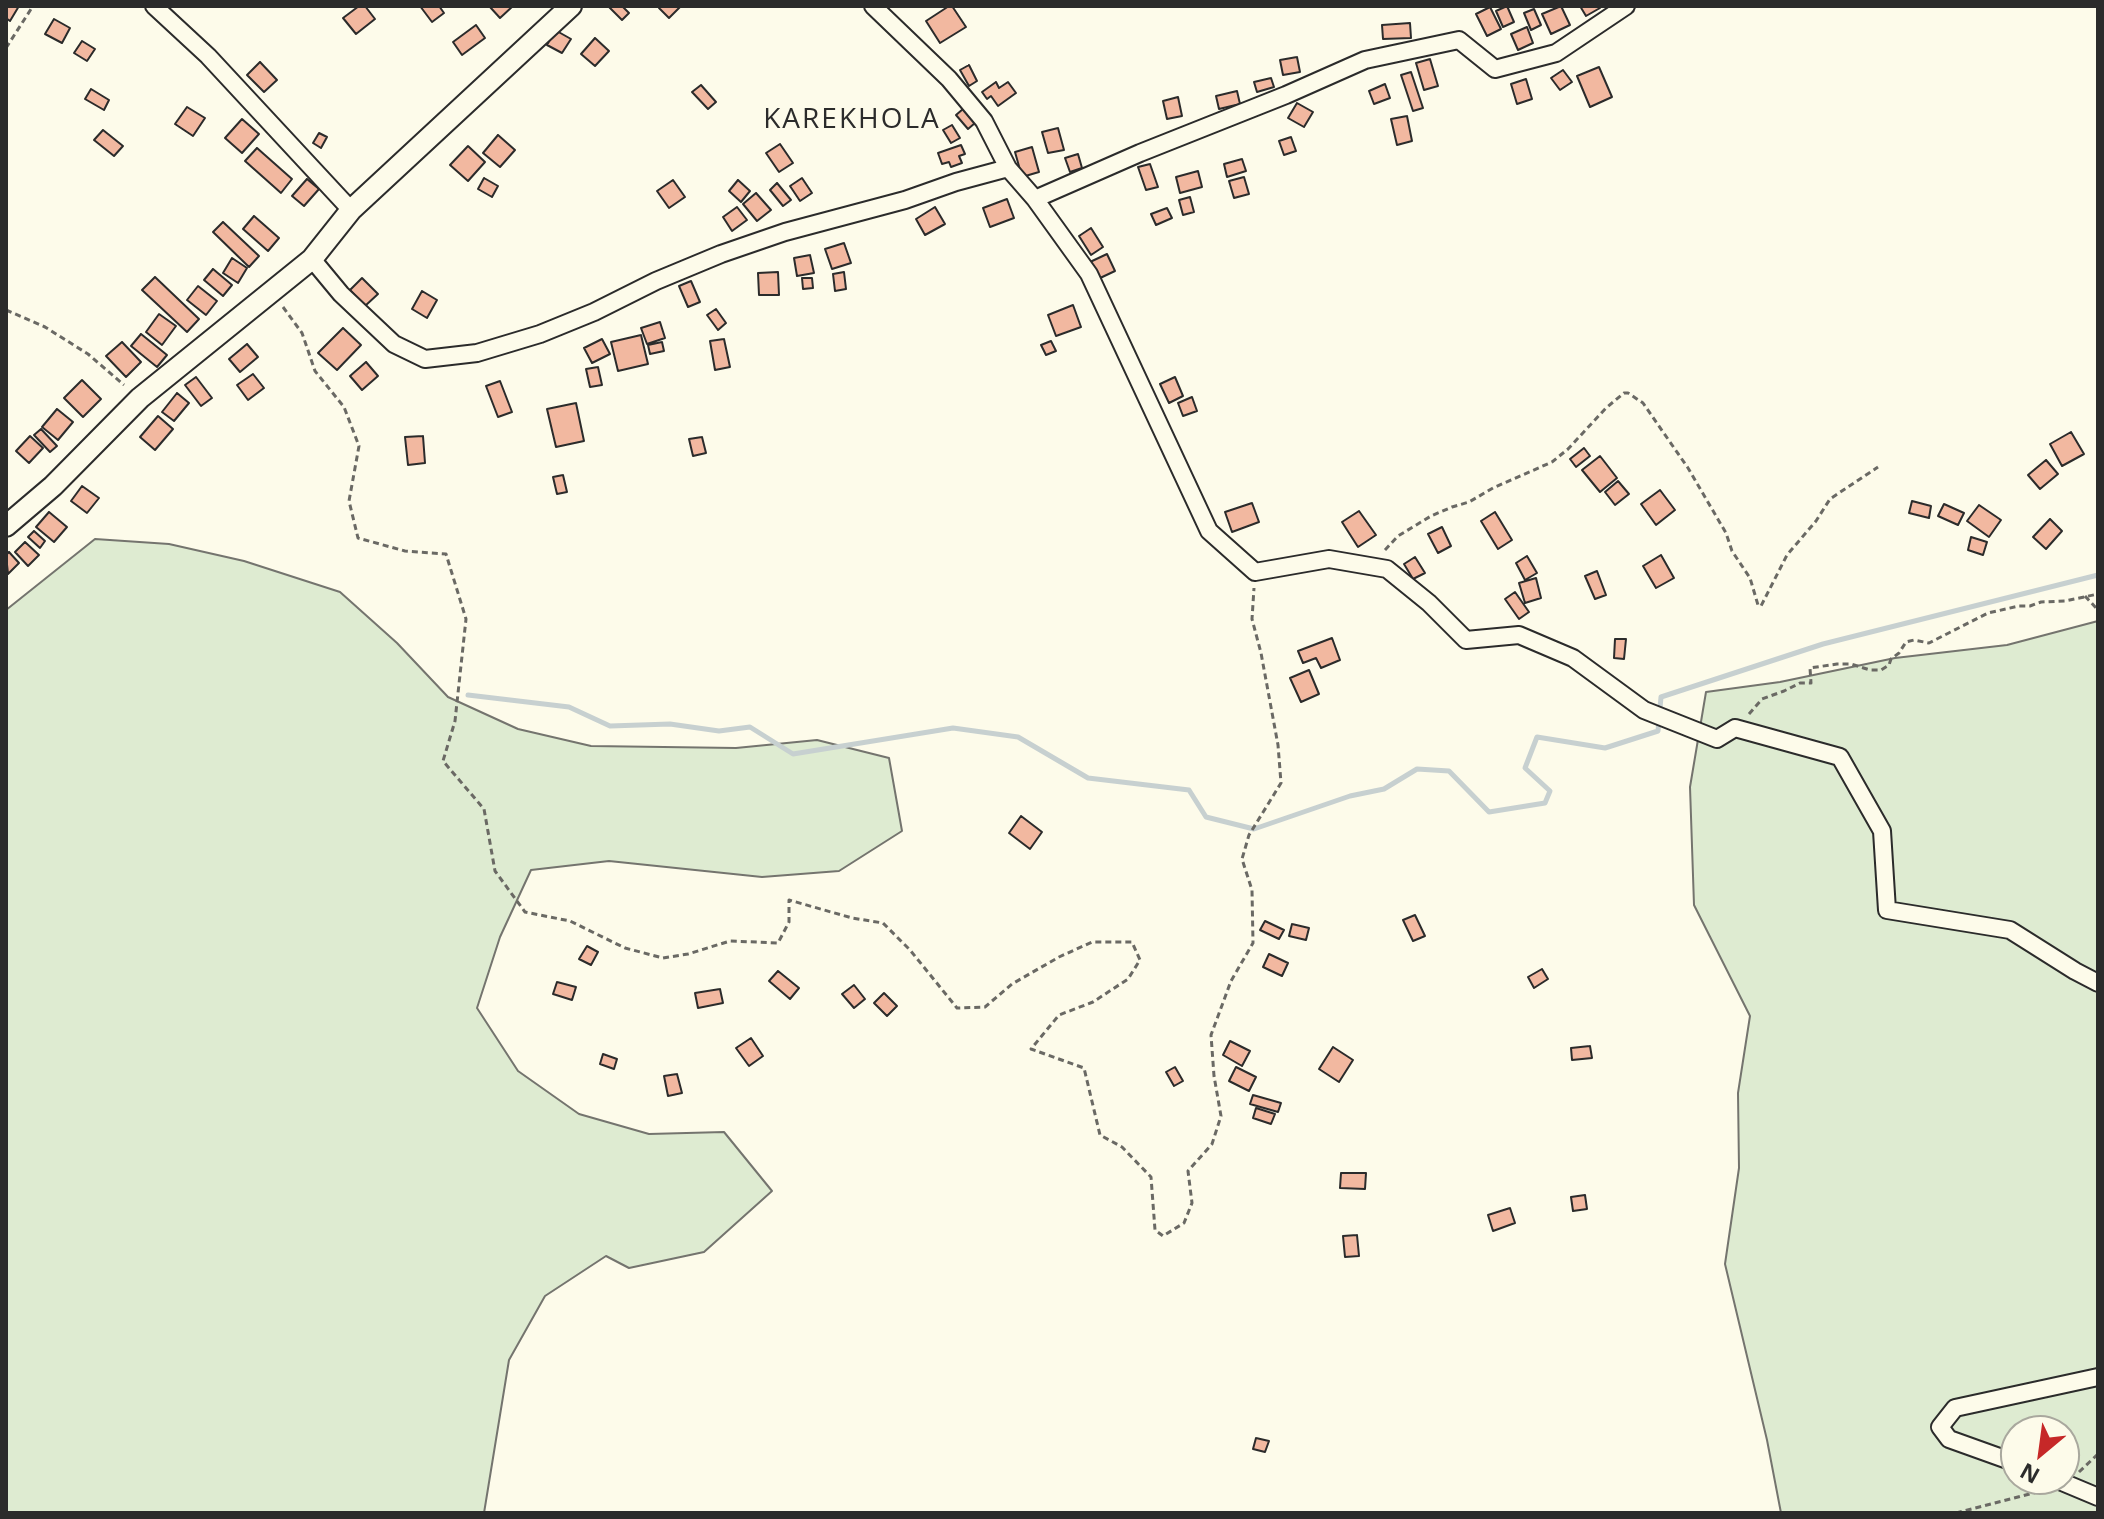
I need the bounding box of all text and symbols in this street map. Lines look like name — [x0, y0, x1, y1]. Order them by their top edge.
district label: KAREKHOLA — [763, 103, 941, 137]
north arrow — [2000, 1415, 2080, 1495]
text: N — [2014, 1457, 2044, 1492]

